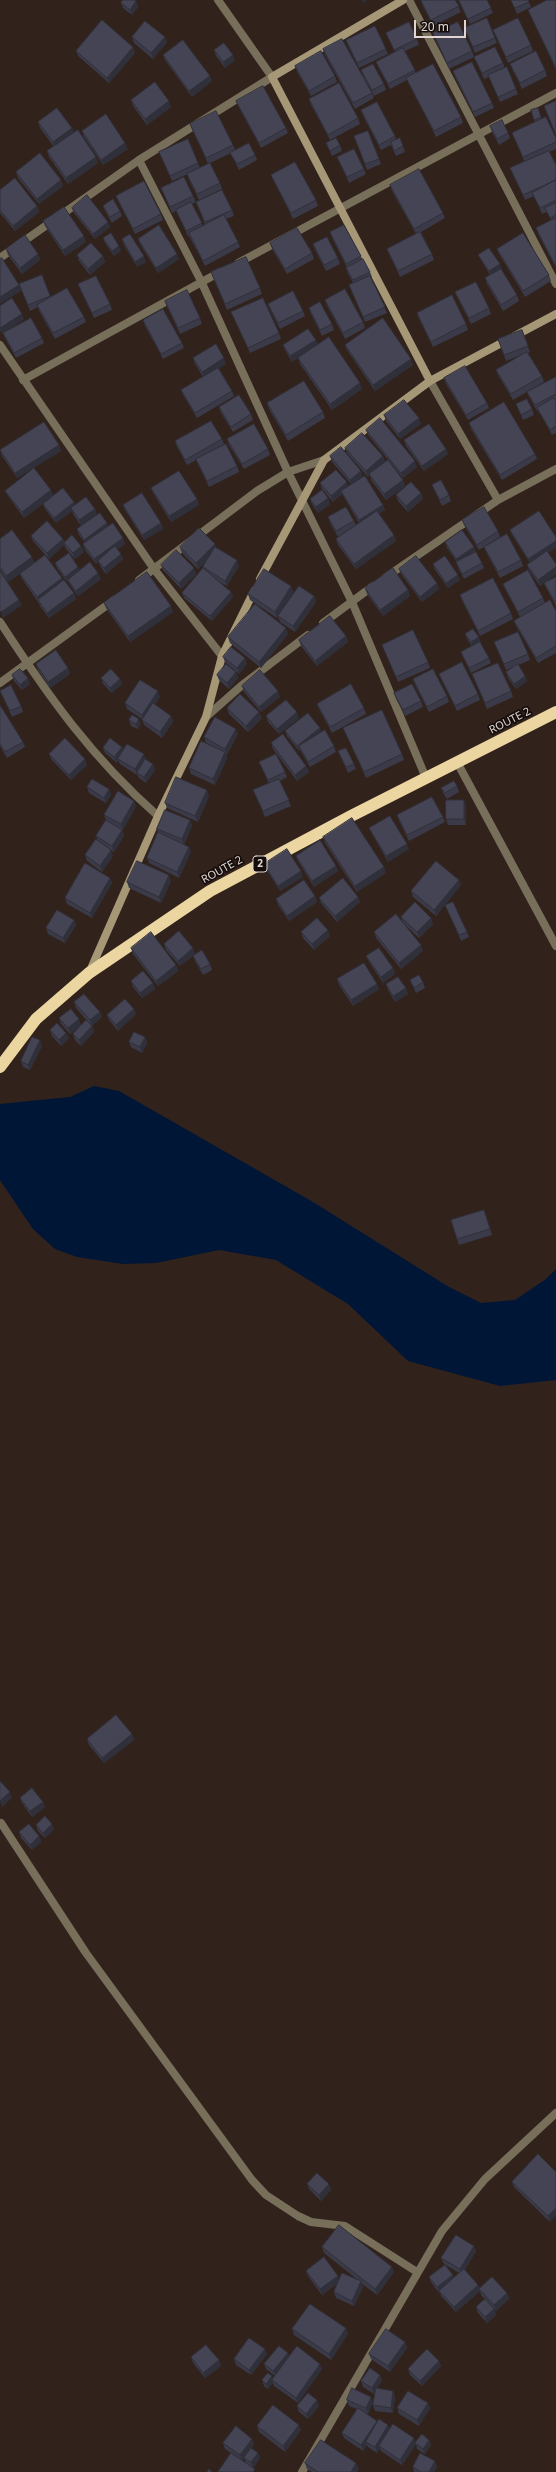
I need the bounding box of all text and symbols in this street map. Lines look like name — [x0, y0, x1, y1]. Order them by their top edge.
scale bar — [416, 12, 468, 38]
text: 20 m — [421, 18, 449, 35]
street label: ROUTE 2 — [487, 705, 533, 737]
street label: ROUTE 2 — [199, 853, 245, 887]
road number: 2 — [253, 856, 267, 872]

